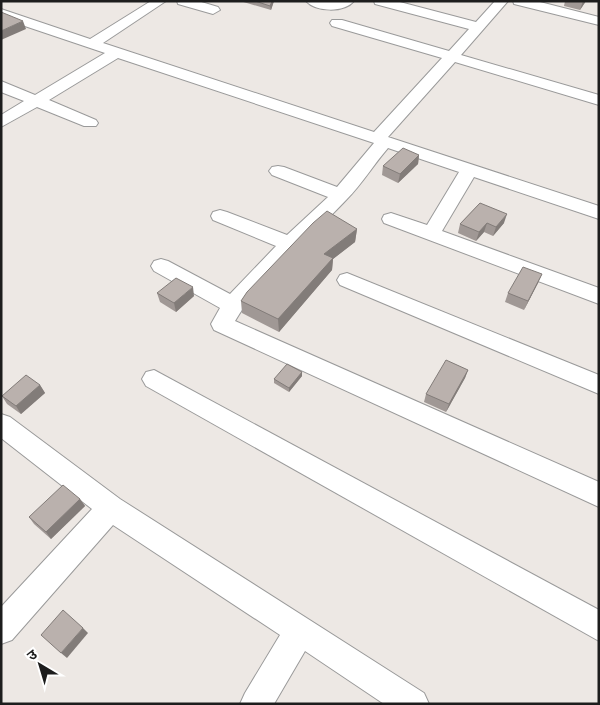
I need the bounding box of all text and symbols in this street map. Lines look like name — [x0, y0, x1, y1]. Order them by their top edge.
north arrow — [15, 640, 65, 690]
text: उ — [23, 645, 41, 664]

